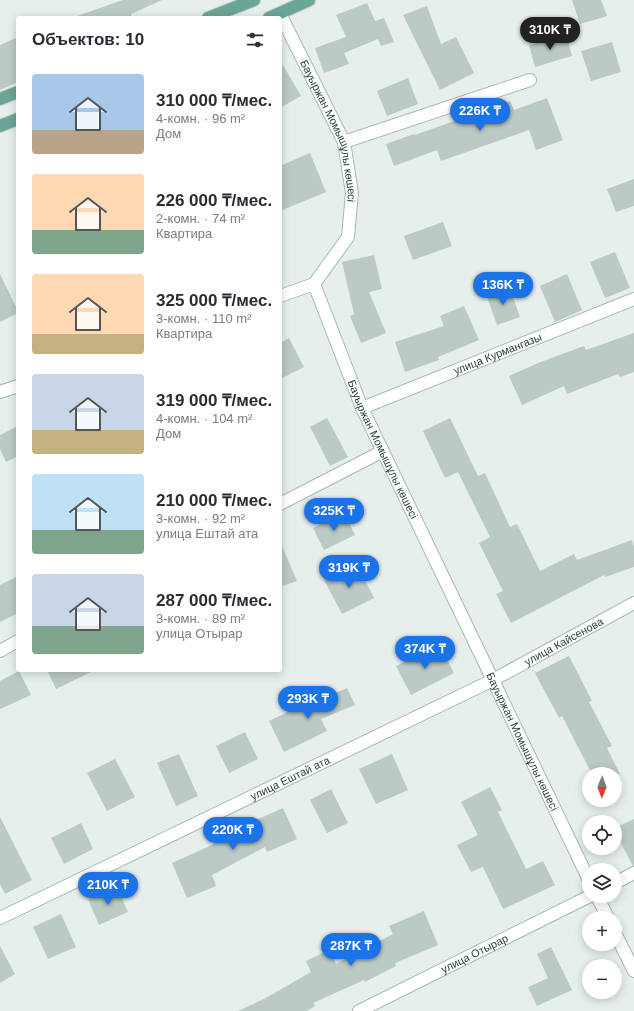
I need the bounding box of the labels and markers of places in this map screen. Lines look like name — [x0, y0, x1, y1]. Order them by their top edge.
pin: 310K ₸ — [517, 17, 583, 51]
pin: 226K ₸ — [447, 98, 513, 132]
pin: 136K ₸ — [470, 272, 536, 306]
pin: 325K ₸ — [301, 498, 367, 532]
pin: 319K ₸ — [316, 555, 382, 589]
pin: 374K ₸ — [392, 636, 458, 670]
pin: 293K ₸ — [275, 686, 341, 720]
pin: 220K ₸ — [200, 817, 266, 851]
pin: 210K ₸ — [75, 872, 141, 906]
pin: 287K ₸ — [318, 933, 384, 967]

